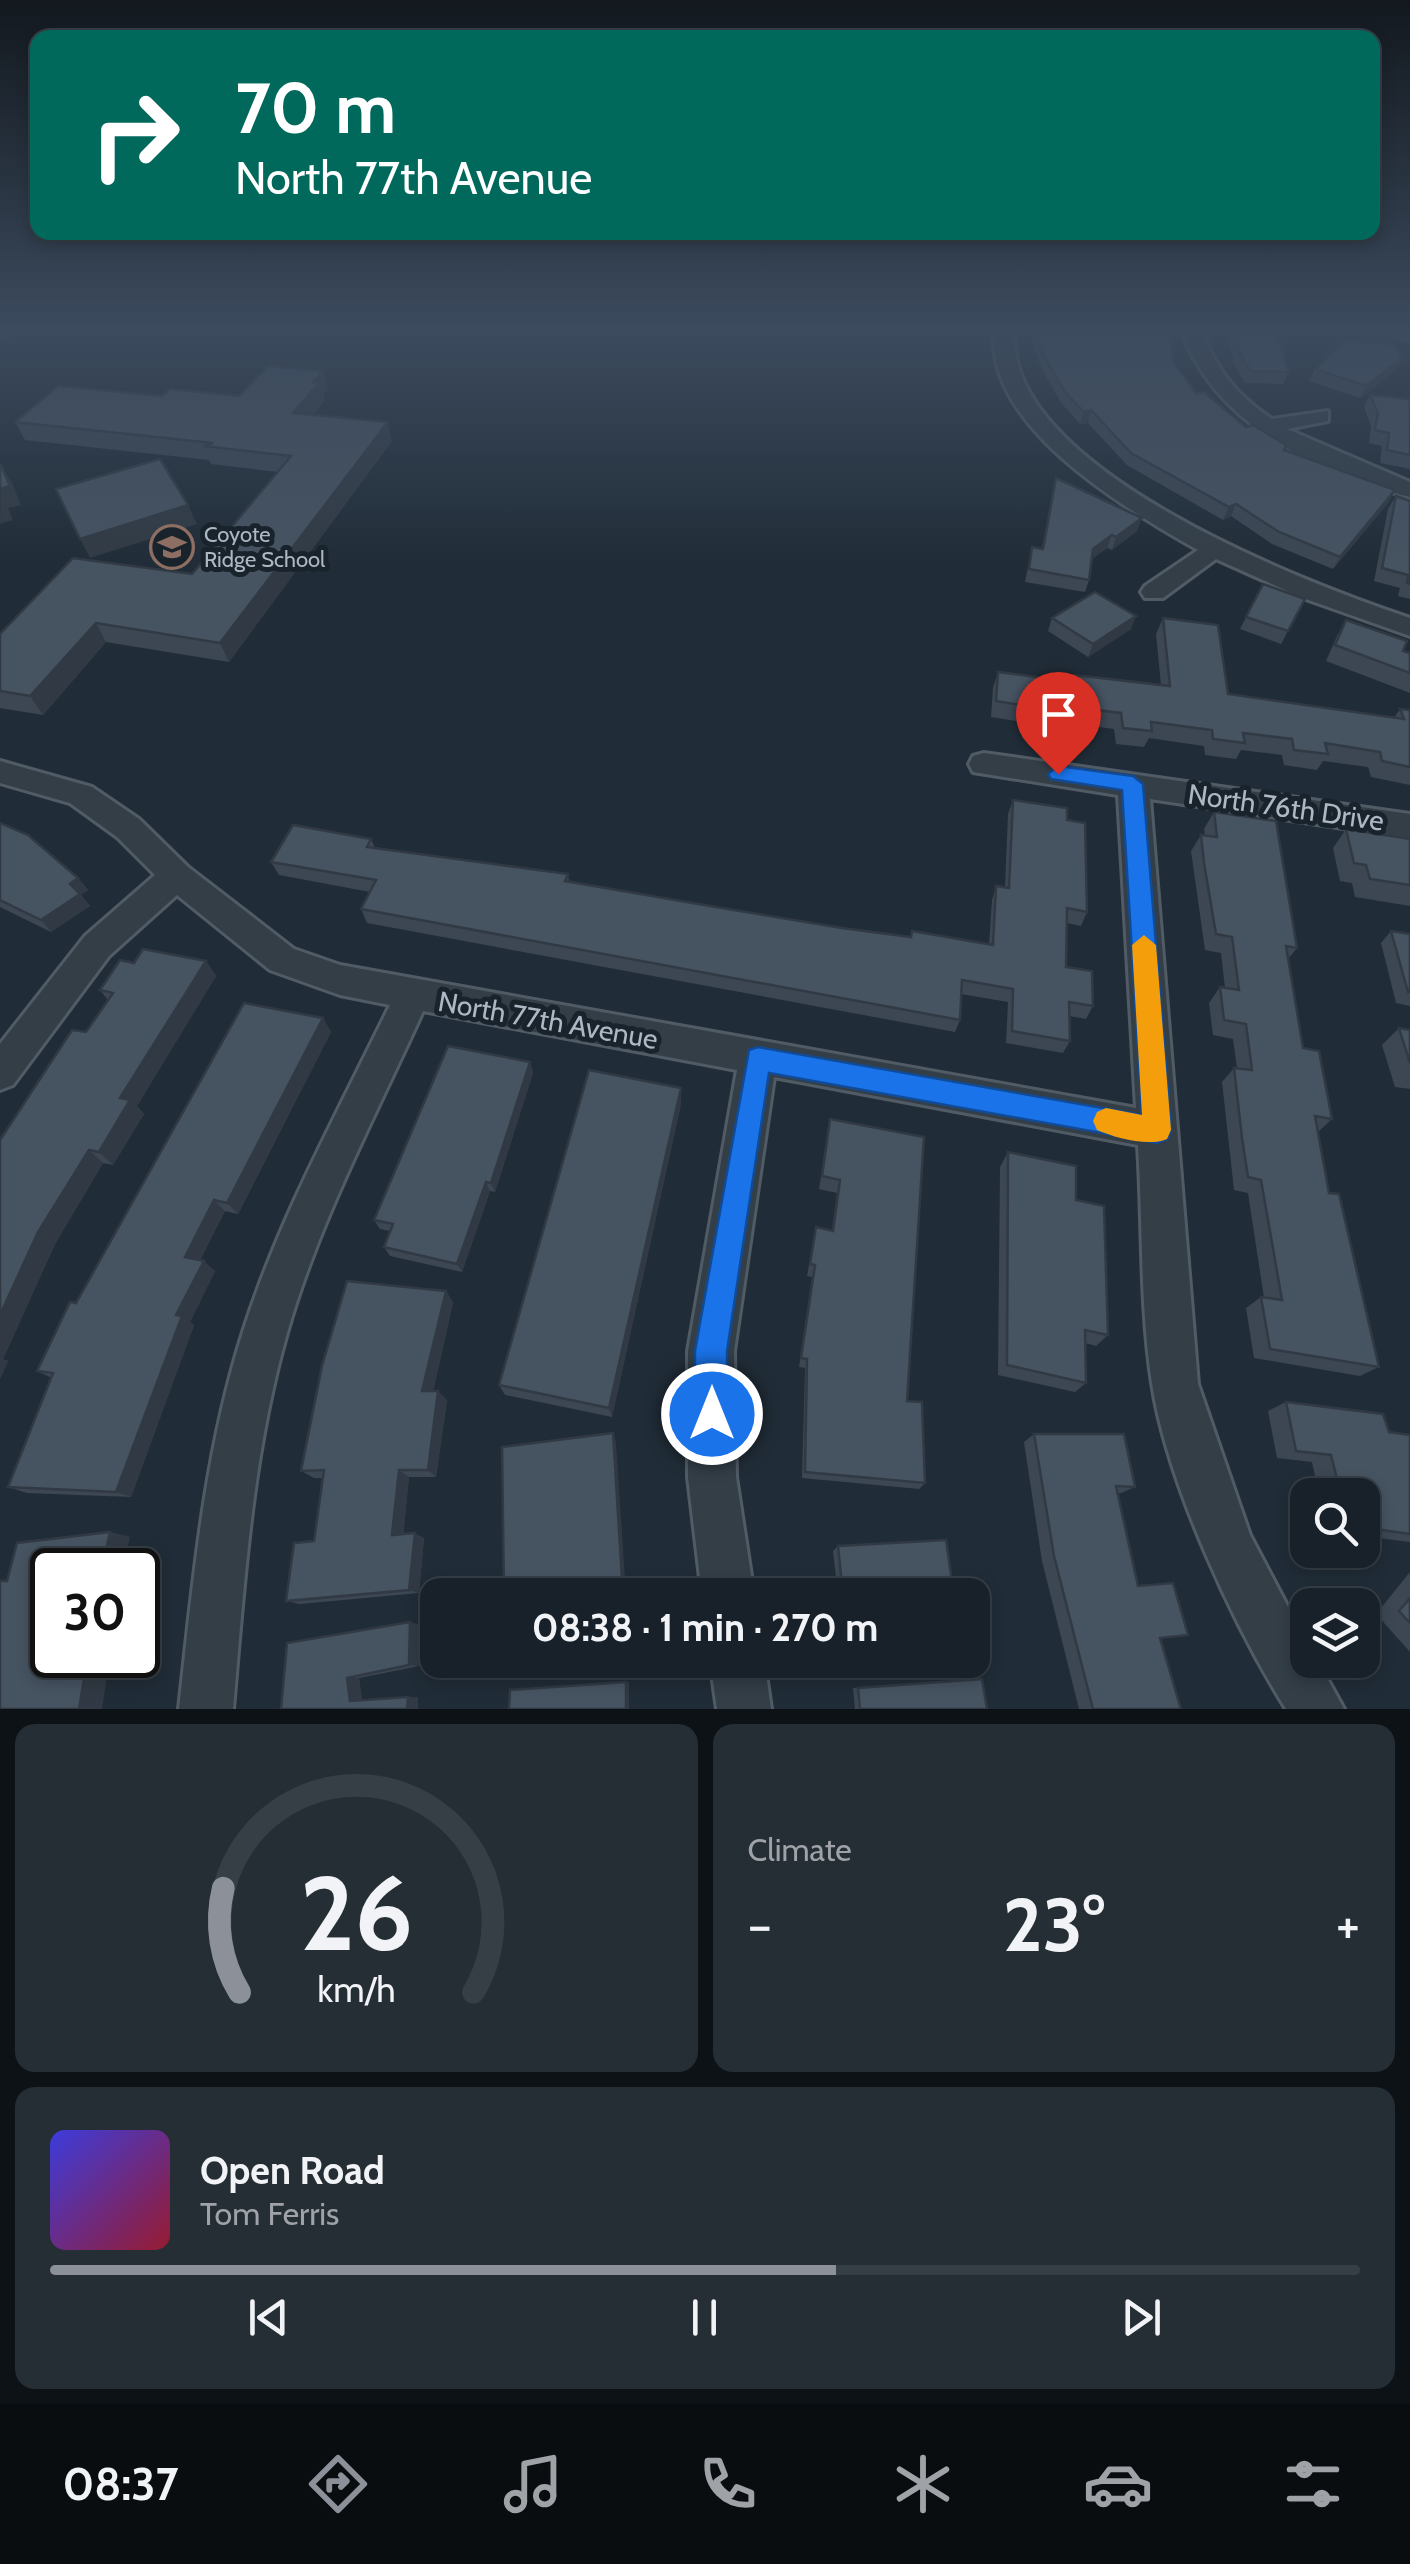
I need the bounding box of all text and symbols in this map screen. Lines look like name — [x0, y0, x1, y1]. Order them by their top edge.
text: 70 m — [235, 65, 396, 151]
icon: right — [70, 70, 200, 200]
text: North 77th Avenue — [235, 151, 592, 205]
place label: Coyote Ridge School — [204, 521, 326, 573]
school or university icon: Coyote Ridge School — [149, 524, 195, 570]
pin — [1016, 672, 1101, 775]
icon: arrive — [1031, 687, 1086, 742]
street label: North 76th Drive — [1186, 776, 1386, 838]
street label: North 77th Avenue — [436, 984, 660, 1056]
position arrow — [660, 1362, 764, 1466]
map controls — [1290, 1478, 1380, 1678]
button: search — [1290, 1478, 1380, 1568]
speed limit sign: 30 — [30, 1548, 160, 1678]
button: layers — [1290, 1588, 1380, 1678]
text: 08:38 · 1 min · 270 m — [532, 1604, 878, 1651]
text: Climate — [748, 1830, 852, 1869]
text: 26 — [300, 1850, 413, 1976]
text: 23° — [1003, 1879, 1105, 1970]
text: − — [748, 1891, 772, 1958]
text: + — [1336, 1891, 1360, 1958]
text: km/h — [317, 1968, 395, 2011]
text: Open Road — [200, 2147, 385, 2194]
text: Tom Ferris — [200, 2194, 339, 2233]
icon: previous — [241, 2290, 296, 2345]
icon: pause — [677, 2290, 732, 2345]
icon: next — [1114, 2290, 1169, 2345]
icon: directions — [303, 2449, 373, 2519]
icon: music — [498, 2449, 568, 2519]
icon: phone — [693, 2449, 763, 2519]
icon: climate — [888, 2449, 958, 2519]
icon: car — [1083, 2449, 1153, 2519]
icon: filters — [1278, 2449, 1348, 2519]
text: 08:37 — [62, 2457, 179, 2511]

